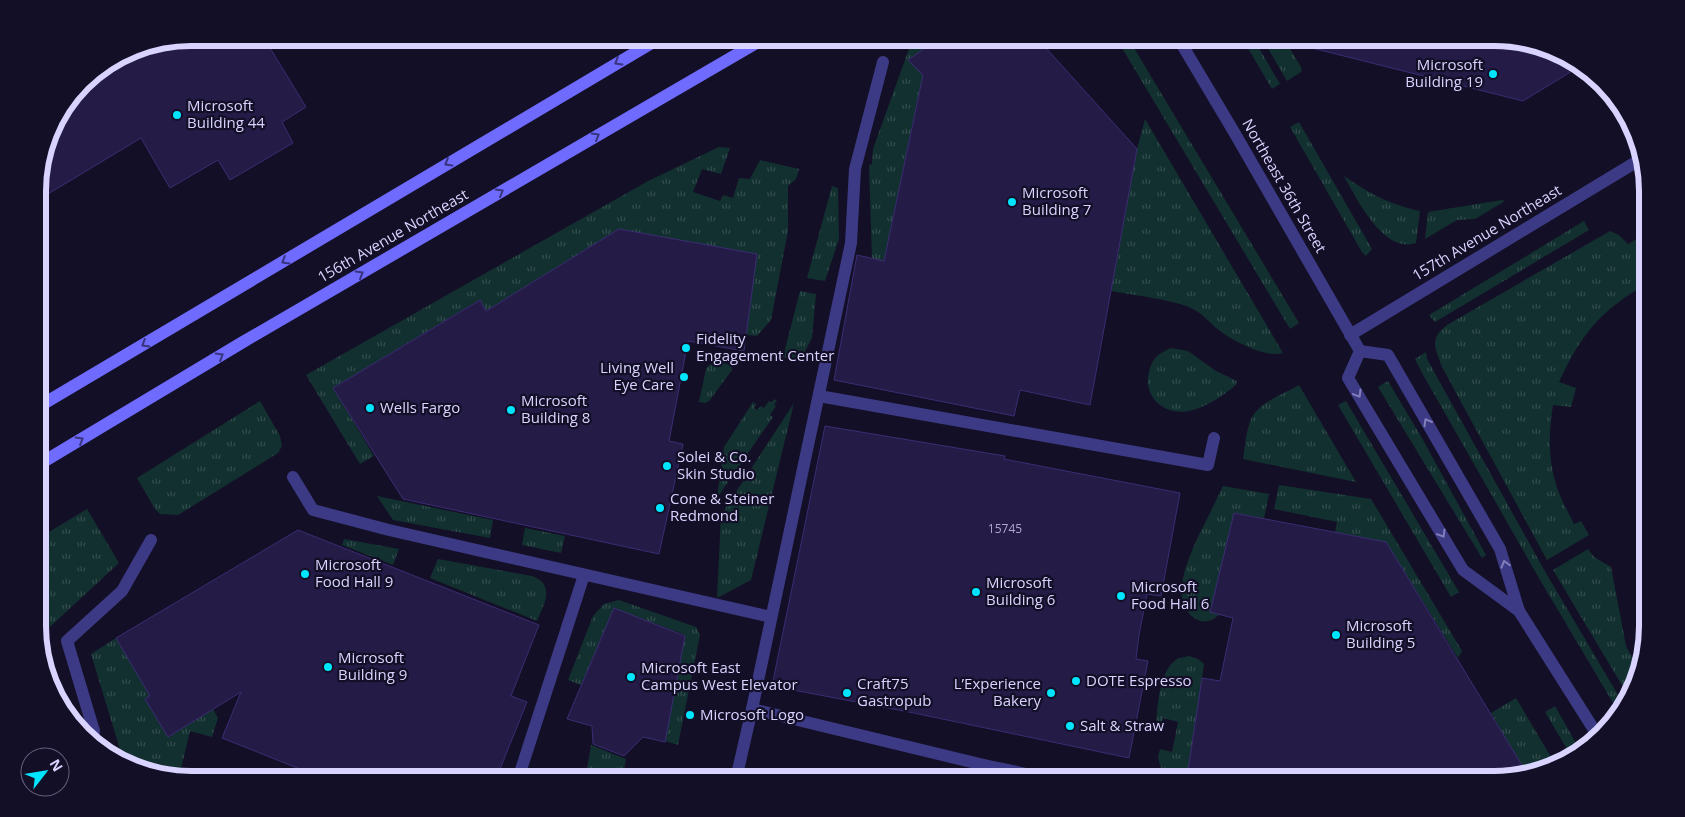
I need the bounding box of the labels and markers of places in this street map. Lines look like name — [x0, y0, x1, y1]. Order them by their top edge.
place label: Microsoft Building 19 — [1405, 54, 1483, 91]
marker: Microsoft Building 19 — [1487, 68, 1499, 80]
place label: Microsoft Building 44 — [187, 95, 265, 132]
marker: Microsoft Building 44 — [171, 109, 183, 121]
place label: Microsoft Building 7 — [1022, 182, 1091, 219]
marker: Microsoft Building 7 — [1006, 196, 1018, 208]
place label: Fidelity Engagement Center — [696, 328, 834, 365]
marker: Fidelity Engagement Center — [680, 342, 692, 354]
place label: Living Well Eye Care — [600, 357, 674, 394]
marker: Living Well Eye Care — [678, 371, 690, 383]
place label: Microsoft Building 8 — [521, 390, 590, 427]
place label: Wells Fargo — [380, 397, 460, 417]
marker: Wells Fargo — [364, 402, 376, 414]
marker: Microsoft Building 8 — [505, 404, 517, 416]
place label: Solei & Co. Skin Studio — [677, 446, 755, 483]
marker: Solei & Co. Skin Studio — [661, 460, 673, 472]
place label: Cone & Steiner Redmond — [670, 488, 774, 525]
marker: Cone & Steiner Redmond — [654, 502, 666, 514]
place label: Microsoft Food Hall 9 — [315, 554, 393, 591]
marker: Microsoft Food Hall 9 — [299, 568, 311, 580]
place label: Microsoft Building 6 — [986, 572, 1055, 609]
place label: Microsoft Food Hall 6 — [1131, 576, 1209, 613]
marker: Microsoft Building 6 — [970, 586, 982, 598]
marker: Microsoft Food Hall 6 — [1115, 590, 1127, 602]
place label: Microsoft Building 5 — [1346, 615, 1415, 652]
marker: Microsoft Building 5 — [1330, 629, 1342, 641]
place label: Microsoft Building 9 — [338, 647, 407, 684]
place label: Microsoft East Campus West Elevator — [641, 657, 798, 694]
marker: Microsoft Building 9 — [322, 661, 334, 673]
place label: DOTE Espresso — [1086, 670, 1192, 690]
marker: Microsoft East Campus West Elevator — [625, 671, 637, 683]
place label: Craft75 Gastropub — [857, 673, 931, 710]
place label: L’Experience Bakery — [954, 673, 1041, 710]
marker: DOTE Espresso — [1070, 675, 1082, 687]
marker: Craft75 Gastropub — [841, 687, 853, 699]
marker: L’Experience Bakery — [1045, 687, 1057, 699]
place label: Microsoft Logo — [700, 704, 804, 724]
marker: Microsoft Logo — [684, 709, 696, 721]
place label: Salt & Straw — [1080, 715, 1164, 735]
marker: Salt & Straw — [1064, 720, 1076, 732]

